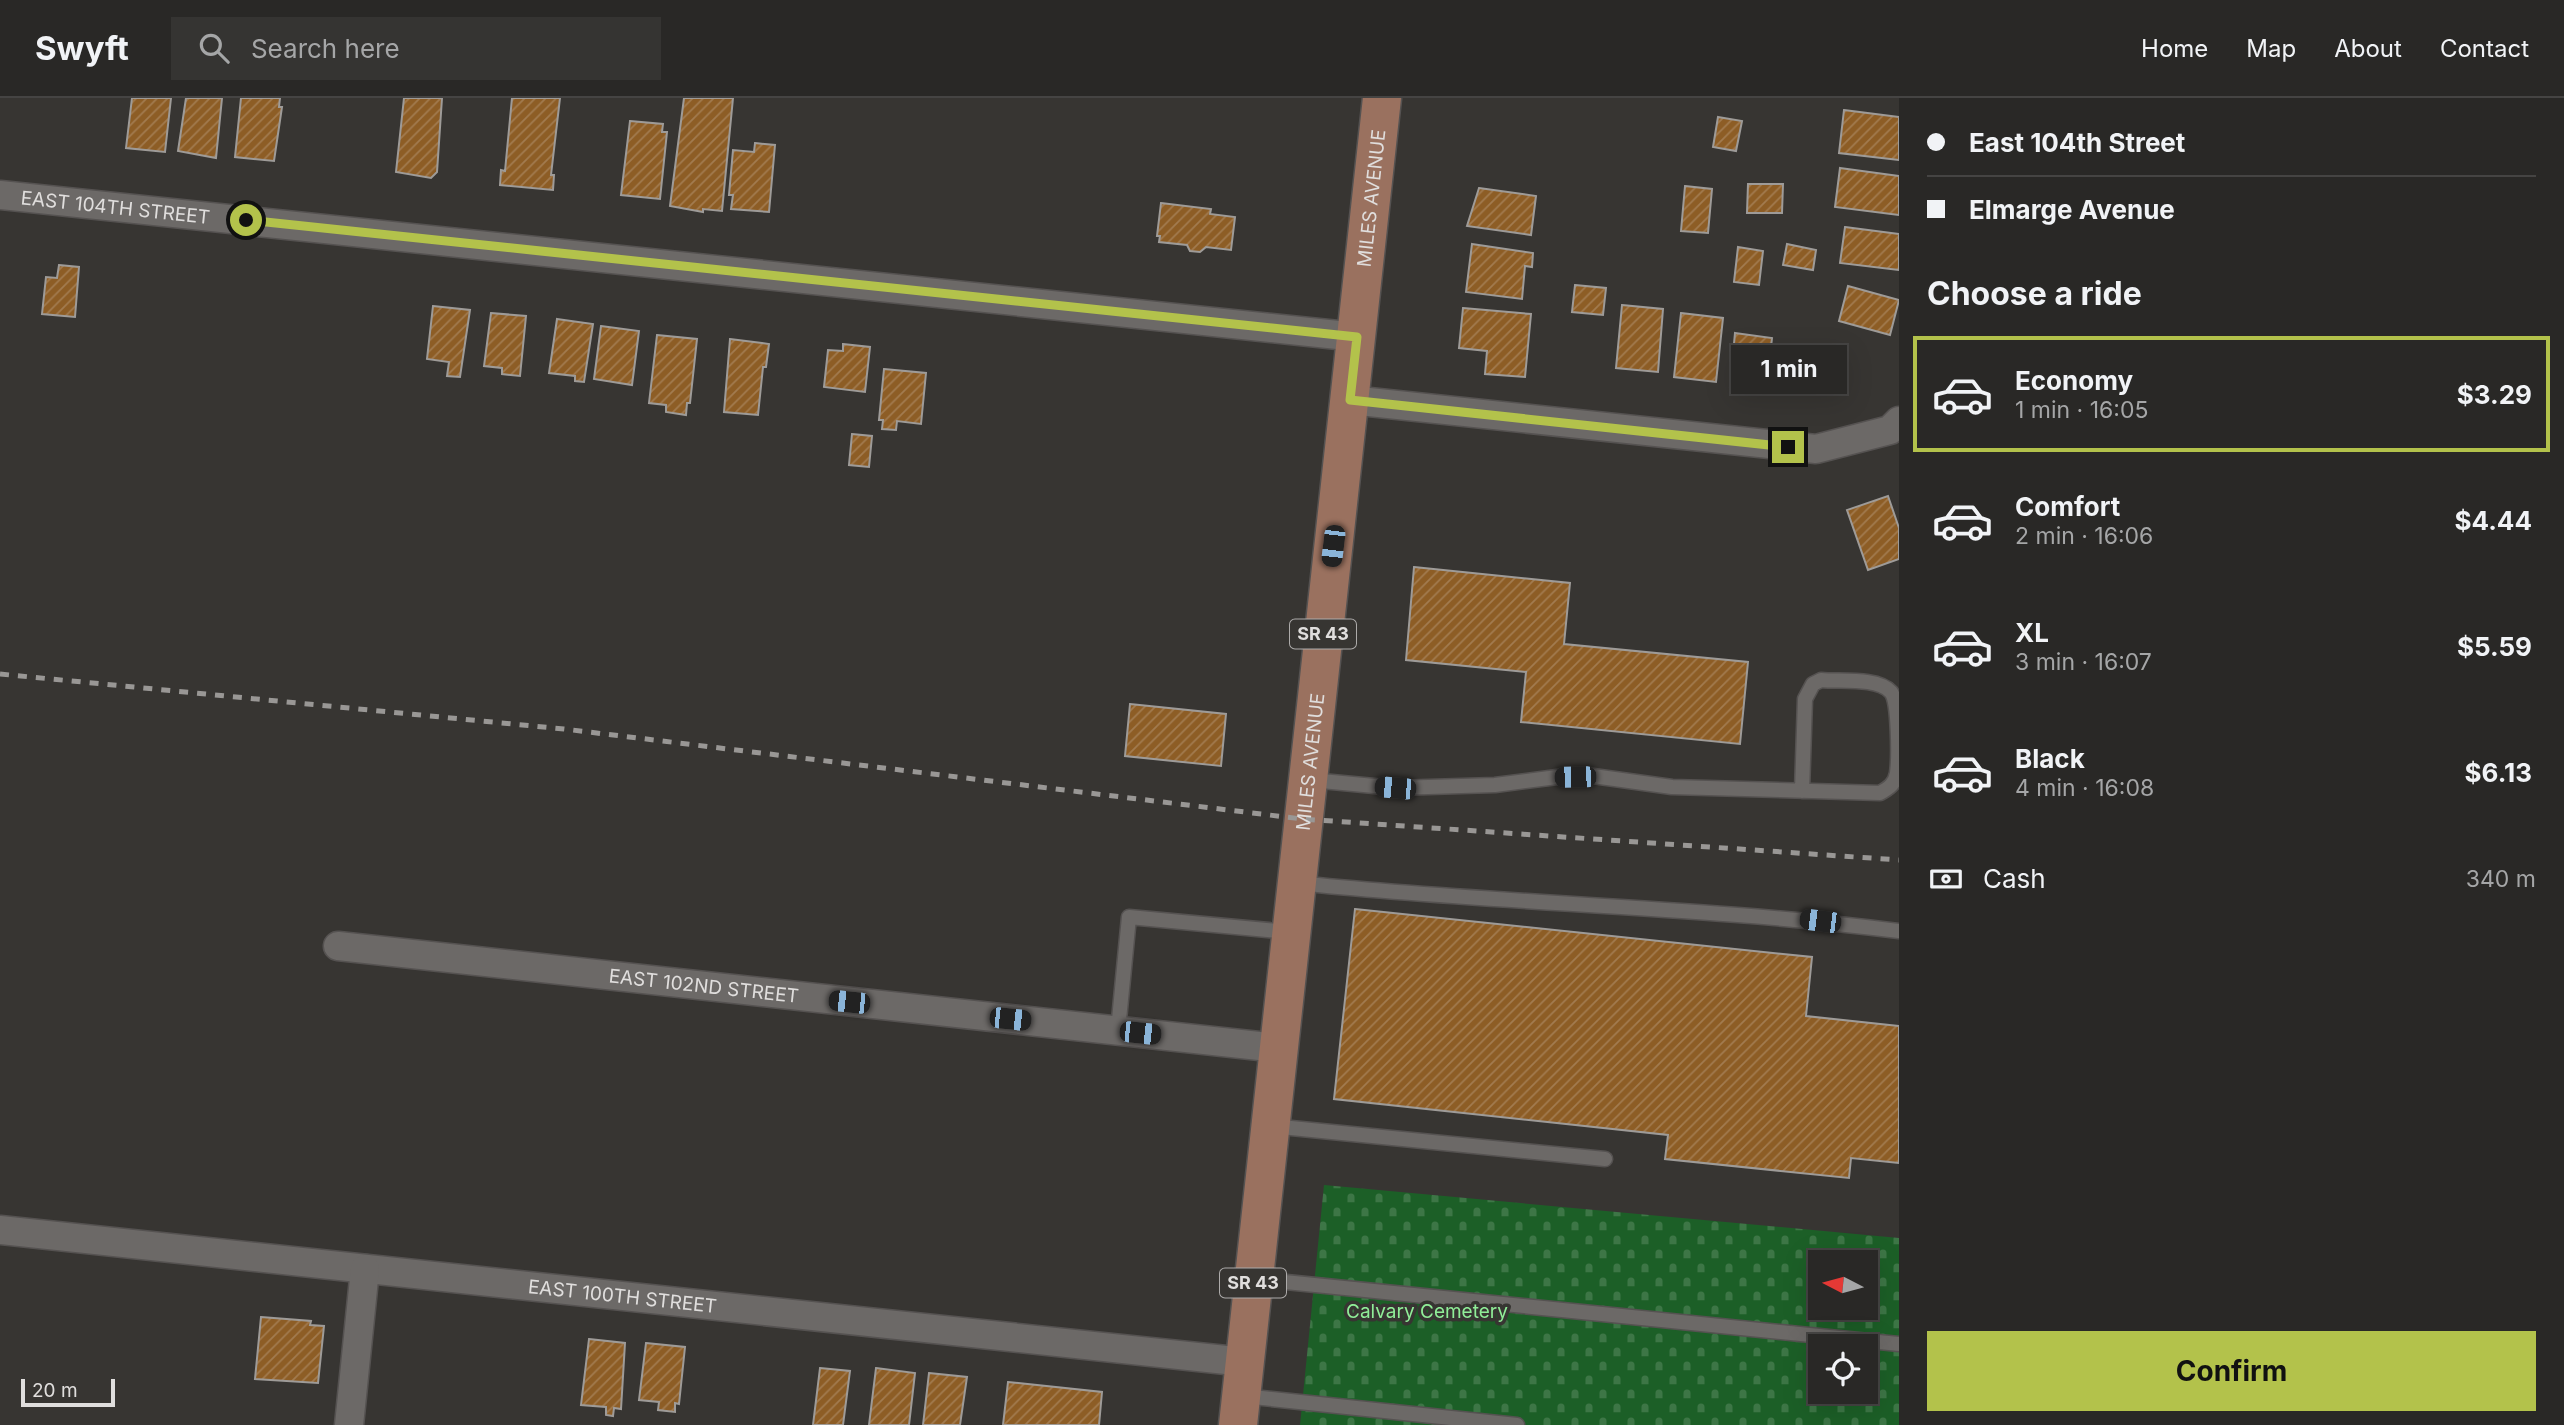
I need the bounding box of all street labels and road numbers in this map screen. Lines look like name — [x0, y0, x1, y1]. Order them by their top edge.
street label: MILES AVENUE — [1353, 128, 1391, 268]
street label: EAST 104TH STREET — [20, 186, 211, 229]
road number: SR 43 — [1290, 620, 1356, 648]
street label: MILES AVENUE — [1292, 692, 1329, 832]
street label: EAST 102ND STREET — [608, 964, 800, 1008]
road number: SR 43 — [1220, 1268, 1286, 1298]
street label: EAST 100TH STREET — [527, 1275, 718, 1318]

